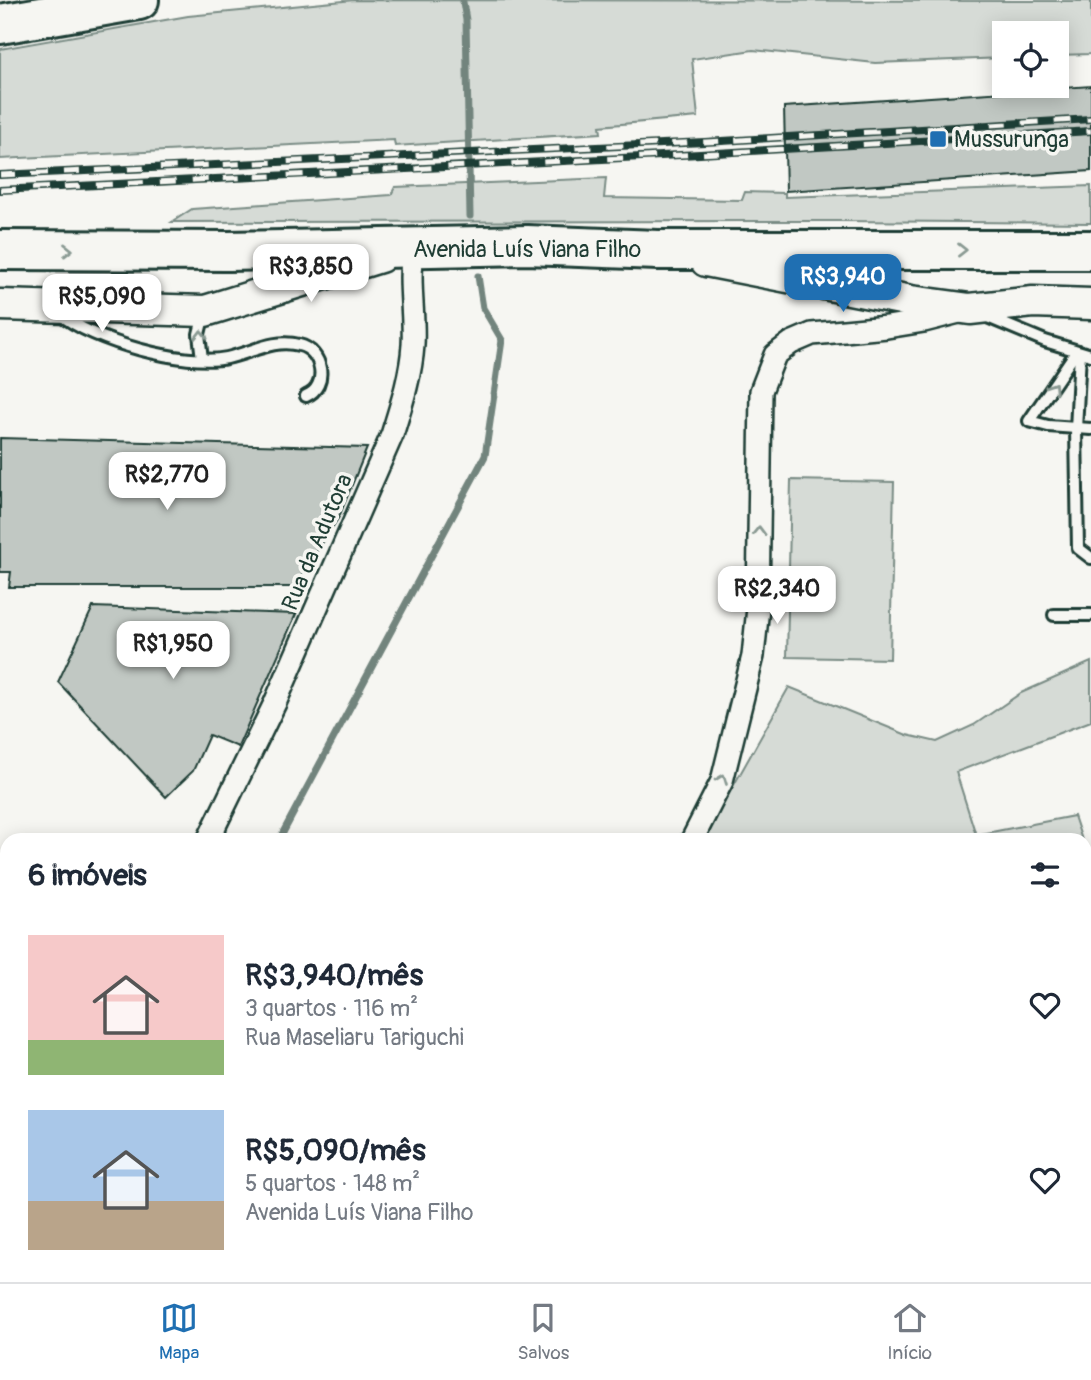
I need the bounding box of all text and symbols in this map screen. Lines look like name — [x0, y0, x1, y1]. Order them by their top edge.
map controls — [992, 21, 1069, 98]
button: locate — [992, 21, 1069, 98]
place label: Mussurunga — [954, 125, 1069, 154]
marker: Mussurunga — [928, 129, 948, 149]
street label: Avenida Luís Viana Filho — [413, 235, 641, 264]
one-way arrow — [63, 242, 74, 258]
one-way arrow — [957, 242, 968, 258]
pin: R$3,850 — [246, 244, 376, 304]
text: R$3,850 — [269, 252, 353, 281]
pin: R$3,940 — [778, 254, 908, 314]
text: R$3,940 — [800, 262, 886, 291]
pin: R$5,090 — [37, 274, 167, 334]
text: R$5,090 — [58, 282, 146, 311]
one-way arrow — [193, 329, 208, 340]
one-way arrow — [1045, 382, 1058, 395]
pin: R$2,770 — [102, 452, 232, 512]
text: R$2,770 — [125, 460, 209, 489]
street label: Rua da Adutora — [275, 469, 359, 615]
one-way arrow — [751, 525, 767, 536]
pin: R$2,340 — [712, 566, 842, 626]
text: R$2,340 — [734, 574, 820, 603]
pin: R$1,950 — [108, 622, 238, 681]
text: R$1,950 — [133, 629, 213, 658]
one-way arrow — [713, 773, 727, 785]
icon: filters — [1026, 856, 1064, 894]
text: 6 imóveis — [28, 857, 147, 894]
text: R$3,940/mês — [245, 957, 423, 994]
icon: home — [84, 963, 168, 1047]
icon: heart — [1026, 986, 1064, 1024]
text: 3 quartos · 116 m² — [245, 994, 418, 1023]
text: Rua Maseliaru Tariguchi — [245, 1023, 464, 1052]
text: R$5,090/mês — [245, 1132, 426, 1169]
icon: home — [84, 1138, 168, 1222]
icon: heart — [1026, 1161, 1064, 1199]
text: 5 quartos · 148 m² — [245, 1169, 420, 1198]
text: Avenida Luís Viana Filho — [245, 1198, 473, 1227]
tab: Mapa — [159, 1299, 199, 1365]
tab: Salvos — [517, 1299, 569, 1365]
tab: Início — [887, 1299, 932, 1365]

